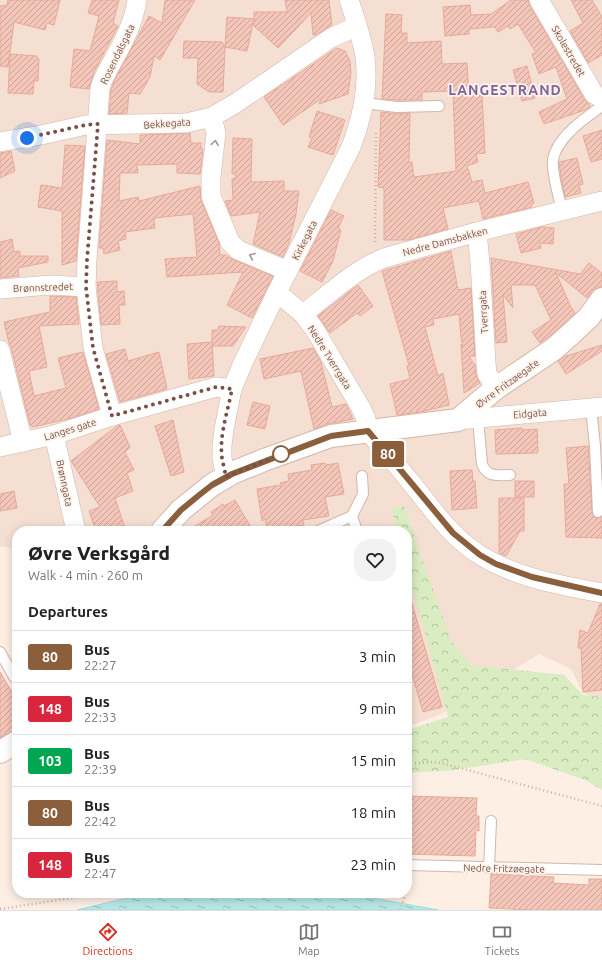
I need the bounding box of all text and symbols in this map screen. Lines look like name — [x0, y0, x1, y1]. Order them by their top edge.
street label: Rosendalsgata — [98, 22, 137, 86]
street label: Skolestredet — [550, 24, 588, 79]
district label: LANGESTRAND — [448, 82, 562, 98]
street label: Bekkegata — [143, 116, 191, 131]
your location — [17, 128, 37, 148]
one-way arrow — [211, 140, 220, 146]
street label: Kirkegata — [290, 219, 319, 262]
street label: Nedre Damsbakken — [401, 225, 489, 258]
one-way arrow — [249, 252, 256, 260]
street label: Brønnstredet — [13, 281, 73, 294]
street label: Tverrgata — [477, 290, 490, 334]
street label: Nedre Tverrgata — [305, 323, 354, 391]
street label: Øvre Fritzøegate — [473, 357, 541, 410]
street label: Eidgata — [513, 407, 547, 420]
street label: Langes gate — [43, 416, 98, 443]
line badge: 80 — [370, 441, 406, 467]
unlabelled marker — [272, 445, 290, 463]
text: 80 — [380, 446, 396, 462]
street label: Brønngata — [54, 459, 75, 507]
button: heart — [354, 539, 396, 581]
text: Øvre Verksgård — [28, 542, 170, 564]
text: Walk · 4 min · 260 m — [28, 568, 143, 582]
text: Departures — [28, 603, 108, 620]
text: Bus — [84, 641, 110, 658]
text: 3 min — [359, 648, 396, 665]
text: 80 — [42, 649, 58, 665]
text: 22:27 — [84, 658, 117, 672]
text: Bus — [84, 693, 110, 710]
text: 9 min — [359, 700, 396, 717]
text: 148 — [38, 701, 62, 717]
text: 22:33 — [84, 710, 117, 724]
text: Bus — [84, 745, 110, 762]
text: 15 min — [350, 752, 396, 769]
text: 103 — [38, 753, 62, 769]
text: 22:39 — [84, 762, 117, 776]
text: Bus — [84, 797, 110, 814]
text: 18 min — [350, 804, 396, 821]
text: 80 — [42, 805, 58, 821]
text: 22:42 — [84, 814, 117, 828]
text: Bus — [84, 849, 110, 866]
text: 23 min — [350, 856, 396, 873]
text: 148 — [38, 857, 62, 873]
street label: Nedre Fritzøegate — [463, 862, 545, 875]
text: 22:47 — [84, 866, 117, 880]
tab: Directions — [83, 921, 133, 957]
tab: Map — [298, 921, 320, 957]
tab: Tickets — [485, 921, 519, 957]

